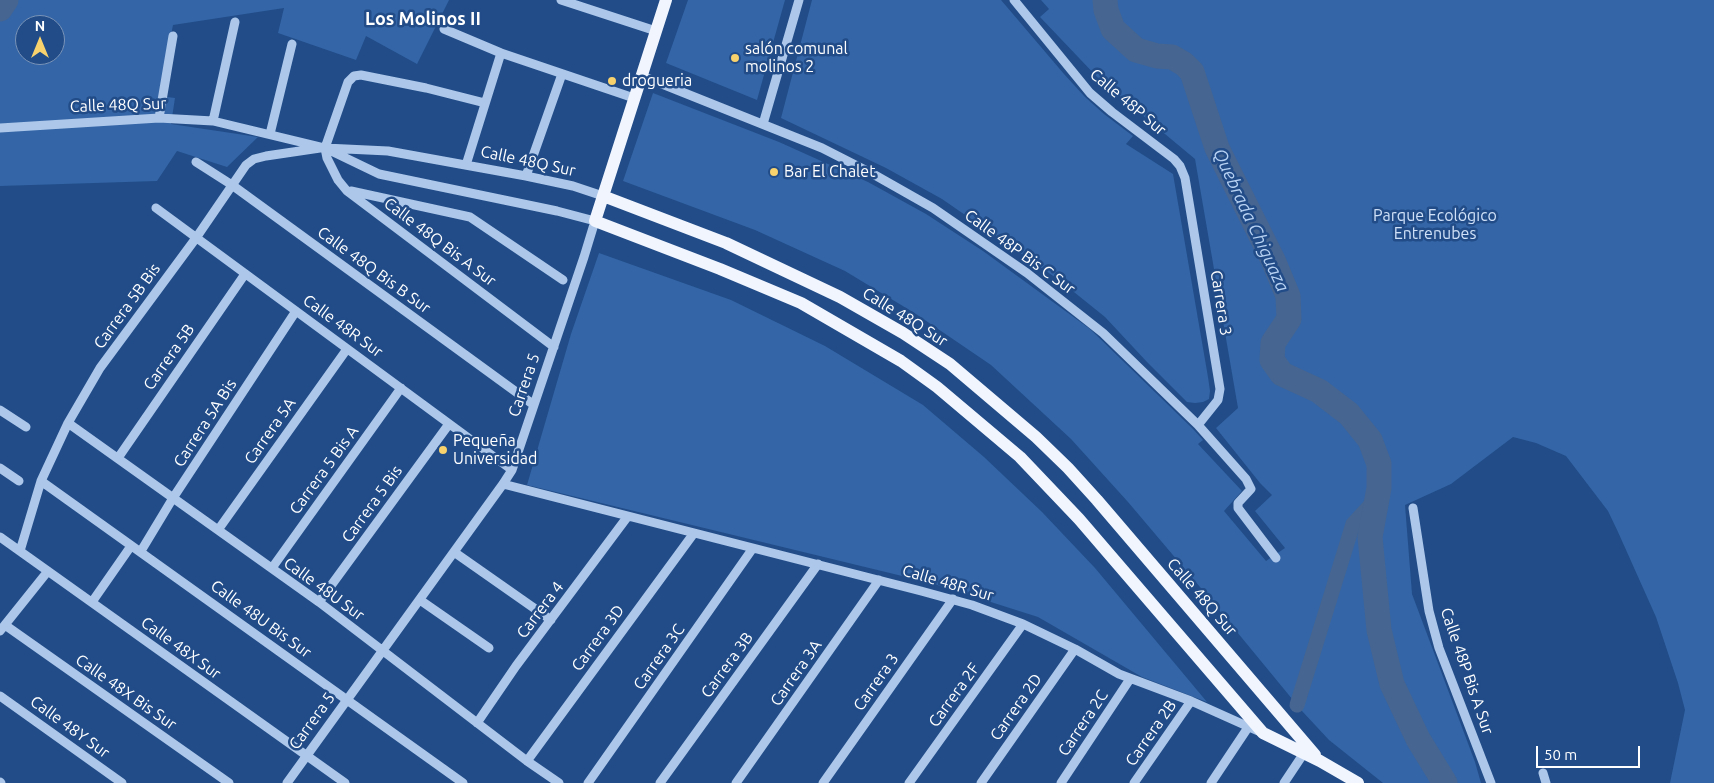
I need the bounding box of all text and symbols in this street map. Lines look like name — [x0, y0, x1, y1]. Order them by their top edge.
district label: Los Molinos II — [365, 8, 481, 30]
north arrow — [15, 15, 65, 65]
text: N — [35, 18, 45, 34]
place label: salón comunal molinos 2 — [745, 39, 848, 77]
marker: salón comunal molinos 2 — [729, 52, 741, 64]
street label: Calle 48P Sur — [1086, 65, 1170, 139]
place label: drogueria — [622, 71, 692, 91]
marker: drogueria — [606, 75, 618, 87]
street label: Calle 48Q Sur — [69, 94, 167, 116]
street label: Calle 48Q Sur — [479, 142, 577, 180]
water label: Quebrada Chiguaza — [1208, 145, 1294, 295]
place label: Bar El Chalet — [784, 162, 875, 182]
marker: Bar El Chalet — [768, 166, 780, 178]
street label: Calle 48Q Bis A Sur — [380, 194, 500, 290]
street label: Calle 48P Bis C Sur — [961, 205, 1079, 299]
park label: Parque Ecológico Entrenubes — [1373, 206, 1497, 244]
street label: Calle 48Q Bis B Sur — [314, 223, 434, 317]
street label: Carrera 5B Bis — [90, 260, 164, 352]
street label: Carrera 3 — [1206, 269, 1236, 337]
street label: Calle 48Q Sur — [859, 283, 951, 351]
street label: Calle 48R Sur — [299, 291, 387, 361]
street label: Carrera 5B — [139, 320, 199, 394]
street label: Carrera 5 — [504, 351, 544, 419]
street label: Carrera 5A Bis — [169, 375, 241, 471]
street label: Carrera 5A — [240, 394, 300, 468]
street label: Carrera 5 Bis A — [285, 422, 363, 518]
place label: Pequeña Universidad — [453, 431, 537, 469]
marker: Pequeña Universidad — [437, 444, 449, 456]
street label: Carrera 5 Bis — [338, 462, 406, 546]
street label: Calle 48U Sur — [280, 553, 368, 625]
street label: Calle 48Q Sur — [1163, 554, 1241, 640]
street label: Calle 48R Sur — [900, 561, 996, 605]
street label: Calle 48U Bis Sur — [207, 576, 315, 662]
street label: Carrera 4 — [512, 578, 568, 642]
street label: Carrera 3D — [568, 601, 628, 675]
street label: Calle 48P Bis A Sur — [1436, 605, 1498, 737]
street label: Calle 48X Sur — [137, 613, 225, 683]
street label: Carrera 3C — [629, 620, 689, 694]
street label: Carrera 3B — [697, 629, 757, 701]
street label: Carrera 3A — [766, 636, 826, 710]
street label: Carrera 3 — [849, 649, 903, 715]
street label: Calle 48X Bis Sur — [72, 650, 180, 734]
street label: Carrera 2F — [924, 659, 984, 731]
street label: Carrera 2D — [986, 670, 1046, 744]
street label: Carrera 2C — [1054, 686, 1112, 760]
street label: Carrera 5 — [285, 689, 339, 753]
street label: Calle 48Y Sur — [27, 692, 113, 762]
street label: Carrera 2B — [1121, 696, 1181, 770]
scale bar — [1539, 736, 1643, 768]
text: 50 m — [1544, 746, 1577, 763]

